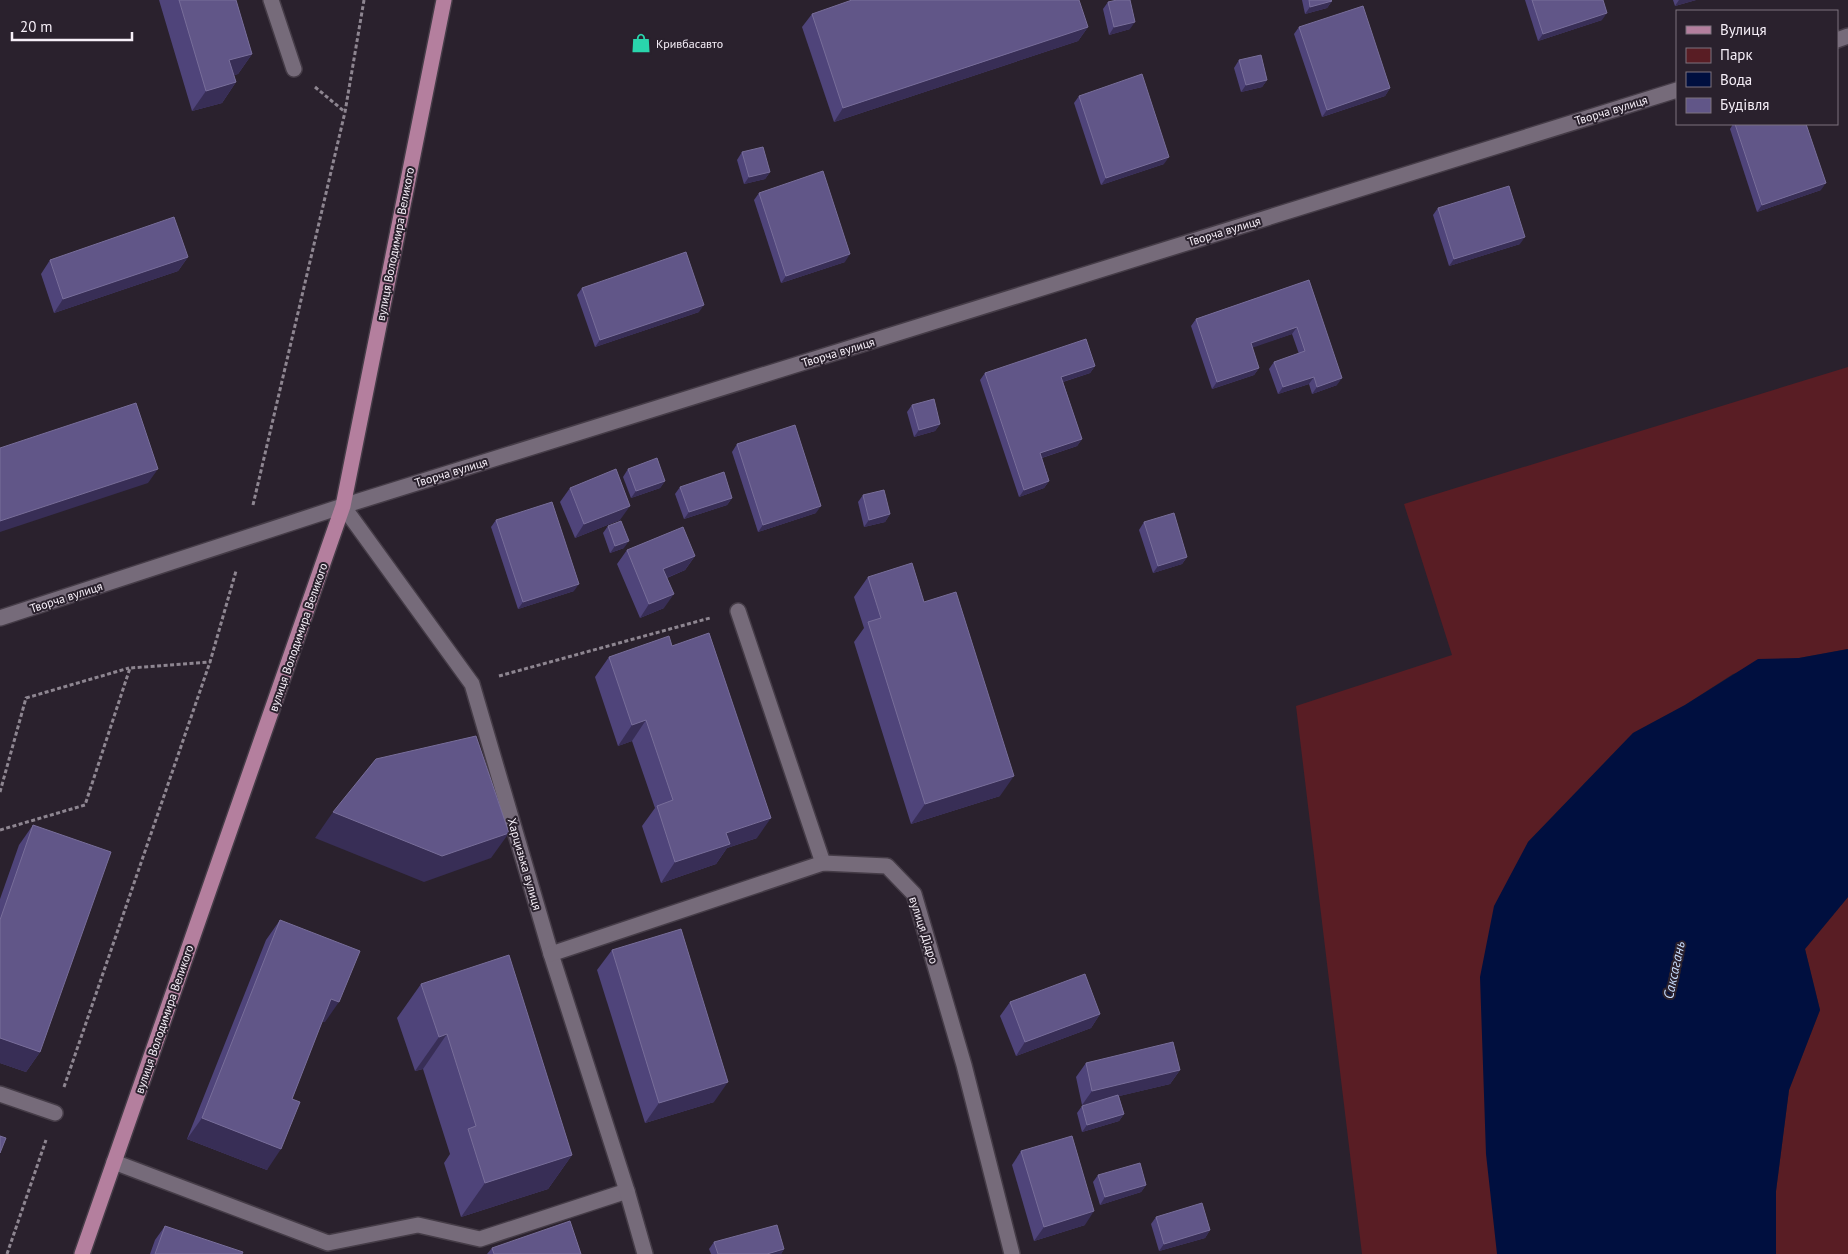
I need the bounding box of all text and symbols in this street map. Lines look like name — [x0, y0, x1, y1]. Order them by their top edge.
scale bar — [12, 10, 132, 42]
legend — [1676, 10, 1838, 125]
text: 20 m — [20, 17, 53, 36]
text: Вулиця — [1720, 20, 1767, 39]
shop icon: Кривбасавто — [630, 32, 652, 54]
place label: Кривбасавто — [656, 36, 723, 51]
text: Парк — [1720, 45, 1753, 64]
text: Вода — [1720, 70, 1752, 89]
street label: Творча вулиця — [1573, 92, 1649, 128]
text: Будівля — [1720, 95, 1769, 114]
street label: вулиця Володимира Великого — [373, 166, 417, 322]
street label: Творча вулиця — [1186, 213, 1262, 249]
street label: Творча вулиця — [800, 334, 876, 370]
street label: Творча вулиця — [413, 454, 489, 490]
street label: вулиця Володимира Великого — [265, 561, 331, 713]
street label: Творча вулиця — [28, 578, 104, 616]
street label: Харцизька вулиця — [505, 816, 545, 912]
street label: вулиця Дідро — [906, 894, 942, 966]
water label: Саксагань — [1659, 940, 1689, 1000]
street label: вулиця Володимира Великого — [131, 943, 197, 1095]

